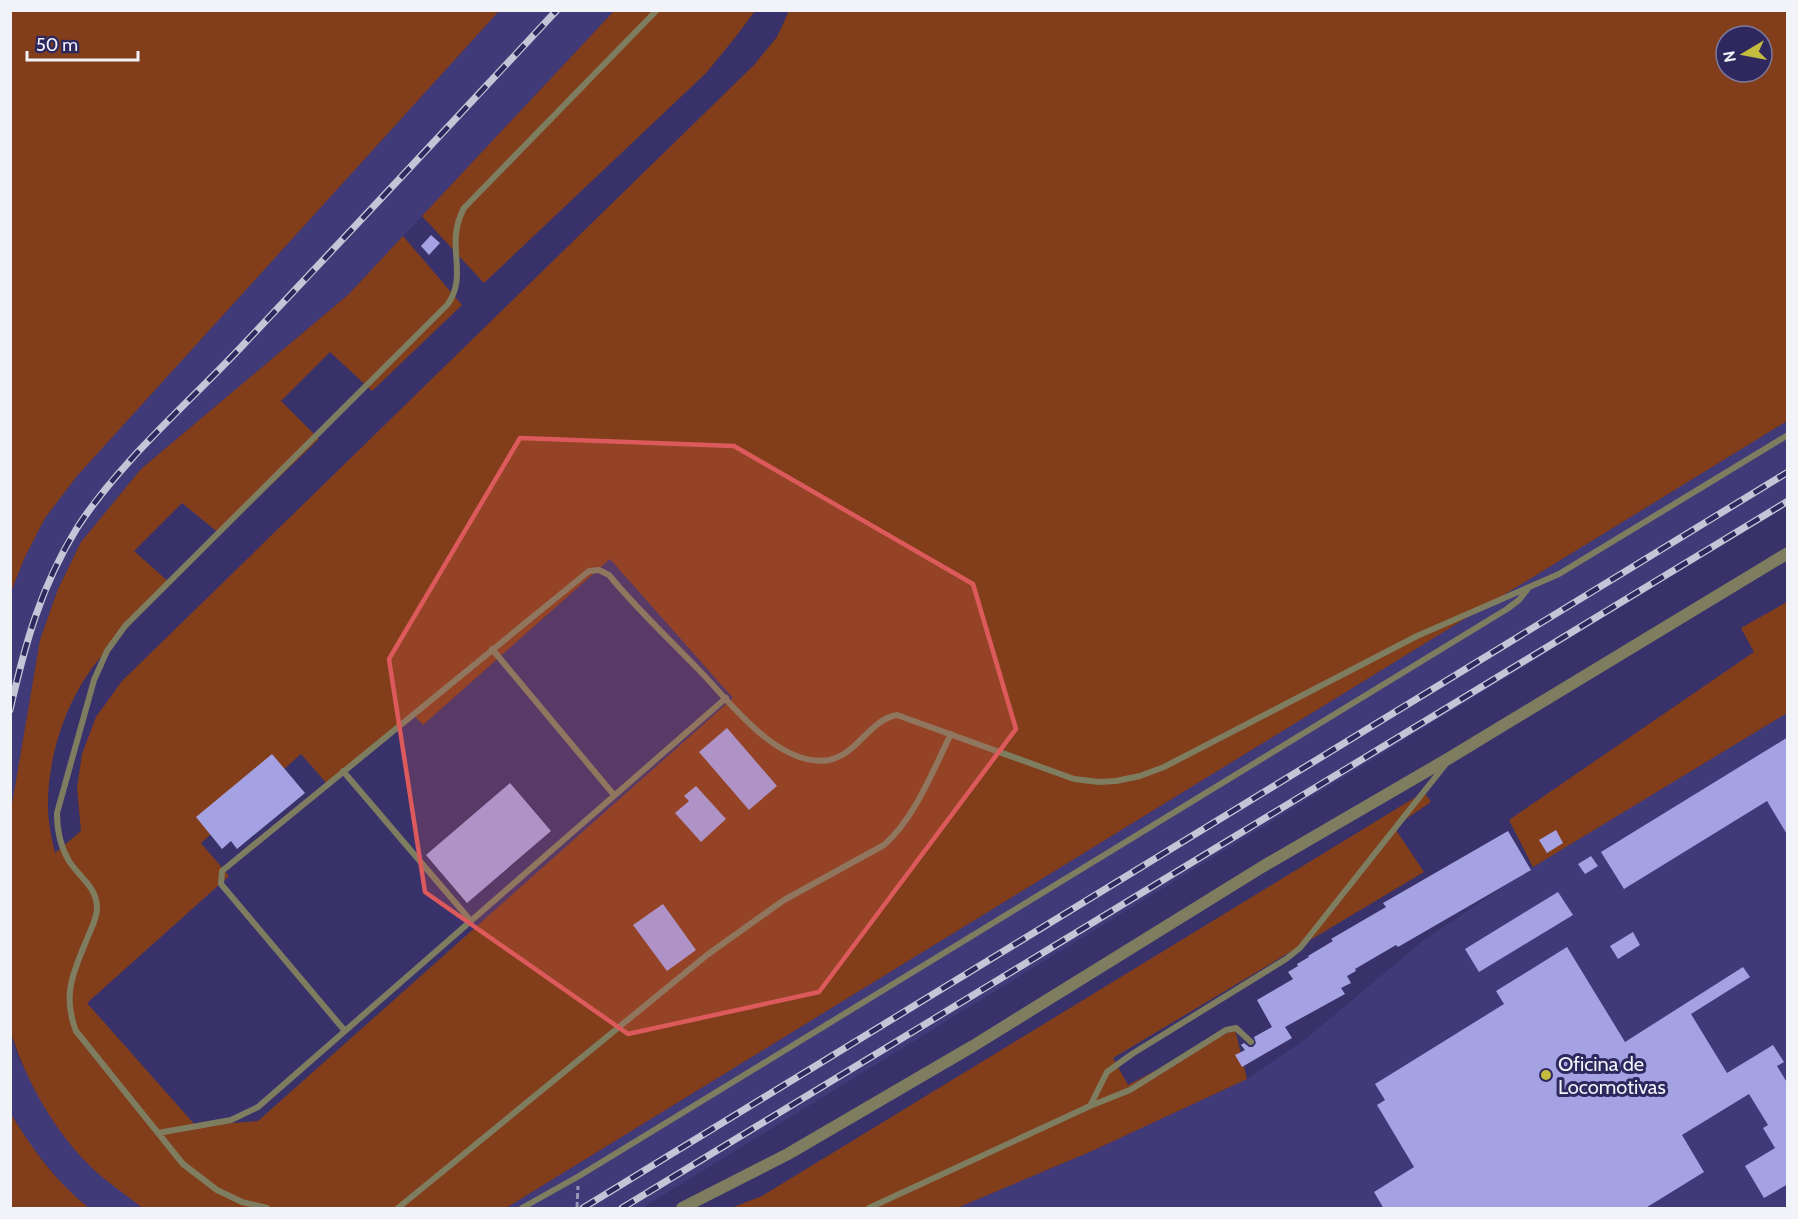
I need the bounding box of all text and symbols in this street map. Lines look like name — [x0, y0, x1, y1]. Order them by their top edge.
scale bar — [27, 24, 138, 62]
north arrow — [1714, 24, 1774, 84]
text: 50 m — [36, 34, 78, 56]
text: N — [1719, 49, 1740, 64]
place label: Oficina de Locomotivas — [1558, 1052, 1666, 1099]
marker: Oficina de Locomotivas — [1539, 1068, 1553, 1082]

